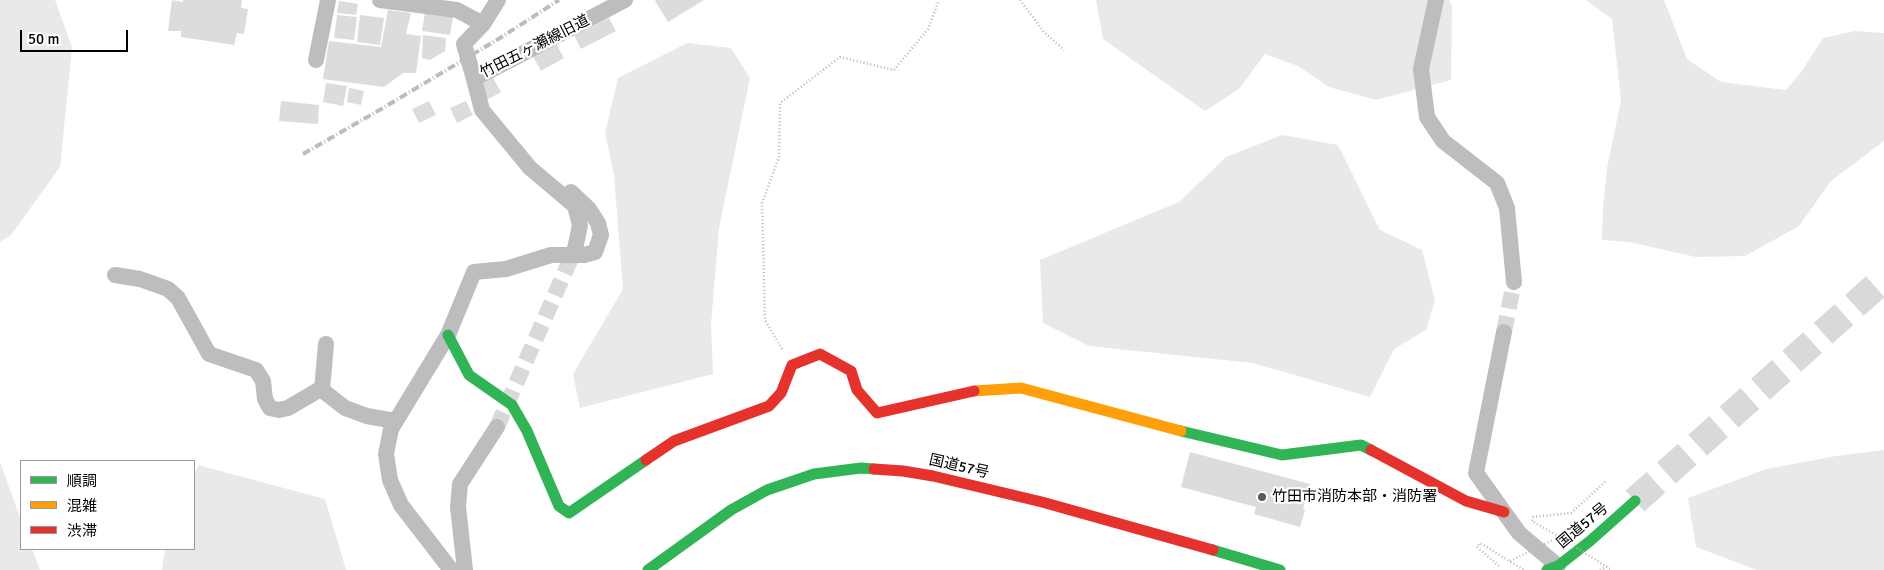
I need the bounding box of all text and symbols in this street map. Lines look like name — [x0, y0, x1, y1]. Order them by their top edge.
street label: 竹田五ヶ瀬線旧道 — [477, 12, 593, 82]
scale bar — [22, 20, 130, 52]
text: 50 m — [28, 30, 59, 48]
street label: 国道57号 — [927, 451, 991, 483]
legend — [20, 460, 195, 550]
text: 順調 — [67, 472, 97, 490]
place label: 竹田市消防本部・消防署 — [1272, 488, 1437, 506]
marker: 竹田市消防本部・消防署 — [1256, 491, 1268, 503]
text: 混雑 — [67, 497, 97, 515]
street label: 国道57号 — [1554, 499, 1612, 553]
text: 渋滞 — [67, 522, 97, 540]

